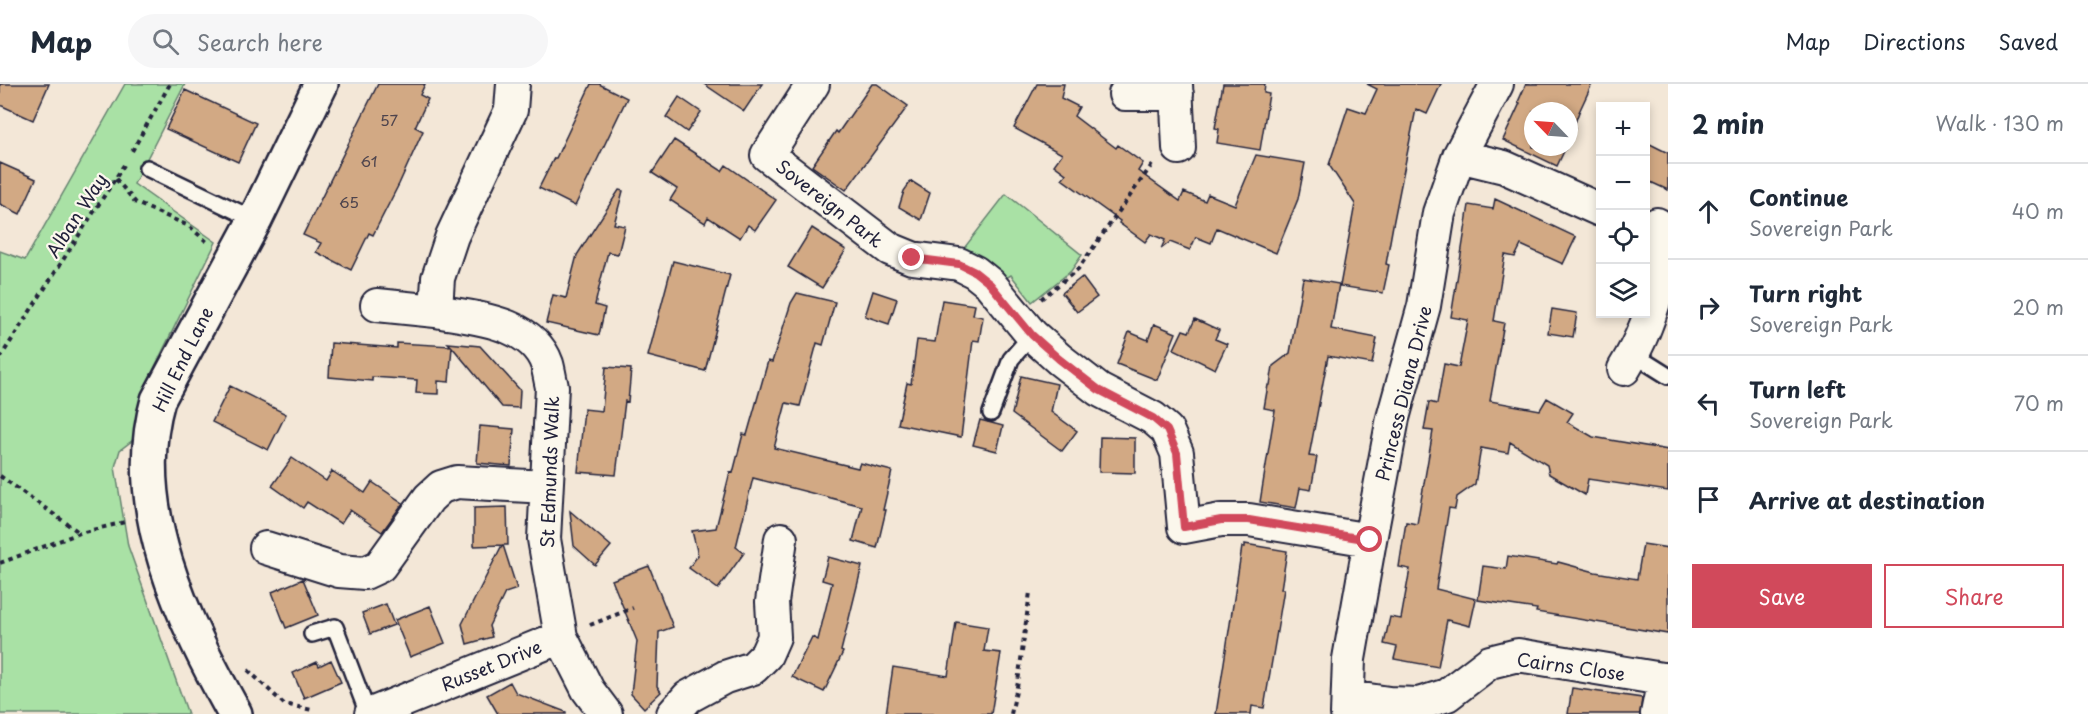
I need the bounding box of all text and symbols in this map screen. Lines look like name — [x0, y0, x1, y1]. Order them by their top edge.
search box — [128, 14, 548, 68]
text: Map — [30, 20, 92, 63]
icon: search — [149, 25, 182, 58]
text: Search here — [197, 25, 323, 58]
text: Map — [1785, 25, 1830, 57]
text: Directions — [1863, 25, 1965, 57]
text: Saved — [1998, 25, 2058, 57]
north arrow — [1524, 102, 1578, 156]
map controls — [1596, 102, 1650, 318]
button: + — [1596, 102, 1650, 156]
text: 2 min — [1692, 104, 1765, 143]
house number: 57 — [380, 108, 398, 131]
text: Walk · 130 m — [1936, 108, 2064, 138]
house number: 61 — [361, 149, 377, 172]
street label: Sovereign Park — [771, 152, 889, 254]
button: − — [1596, 156, 1650, 210]
street label: Alban Way — [39, 167, 113, 263]
text: Continue — [1749, 180, 1848, 213]
house number: 65 — [339, 190, 359, 213]
icon: ahead — [1692, 195, 1725, 228]
text: 40 m — [2012, 196, 2064, 226]
button: locate — [1596, 210, 1650, 264]
text: Sovereign Park — [1749, 213, 1893, 243]
route end — [898, 244, 924, 270]
button: layers — [1596, 264, 1650, 318]
text: Turn right — [1749, 276, 1862, 309]
icon: right — [1692, 291, 1725, 324]
text: 20 m — [2012, 292, 2064, 322]
street label: Hill End Lane — [145, 302, 219, 416]
street label: Princess Diana Drive — [1368, 303, 1438, 483]
text: Sovereign Park — [1749, 309, 1893, 339]
text: Turn left — [1749, 372, 1846, 405]
icon: left — [1692, 387, 1725, 420]
text: 70 m — [2014, 388, 2064, 418]
street label: St Edmunds Walk — [533, 396, 565, 548]
text: Sovereign Park — [1749, 405, 1893, 435]
icon: arrive — [1692, 483, 1725, 516]
text: Arrive at destination — [1749, 483, 1985, 516]
route start — [1356, 526, 1382, 552]
button: Save — [1692, 564, 1872, 628]
button: Share — [1884, 564, 2064, 628]
street label: Russet Drive — [437, 633, 545, 697]
street label: Cairns Close — [1515, 645, 1627, 687]

